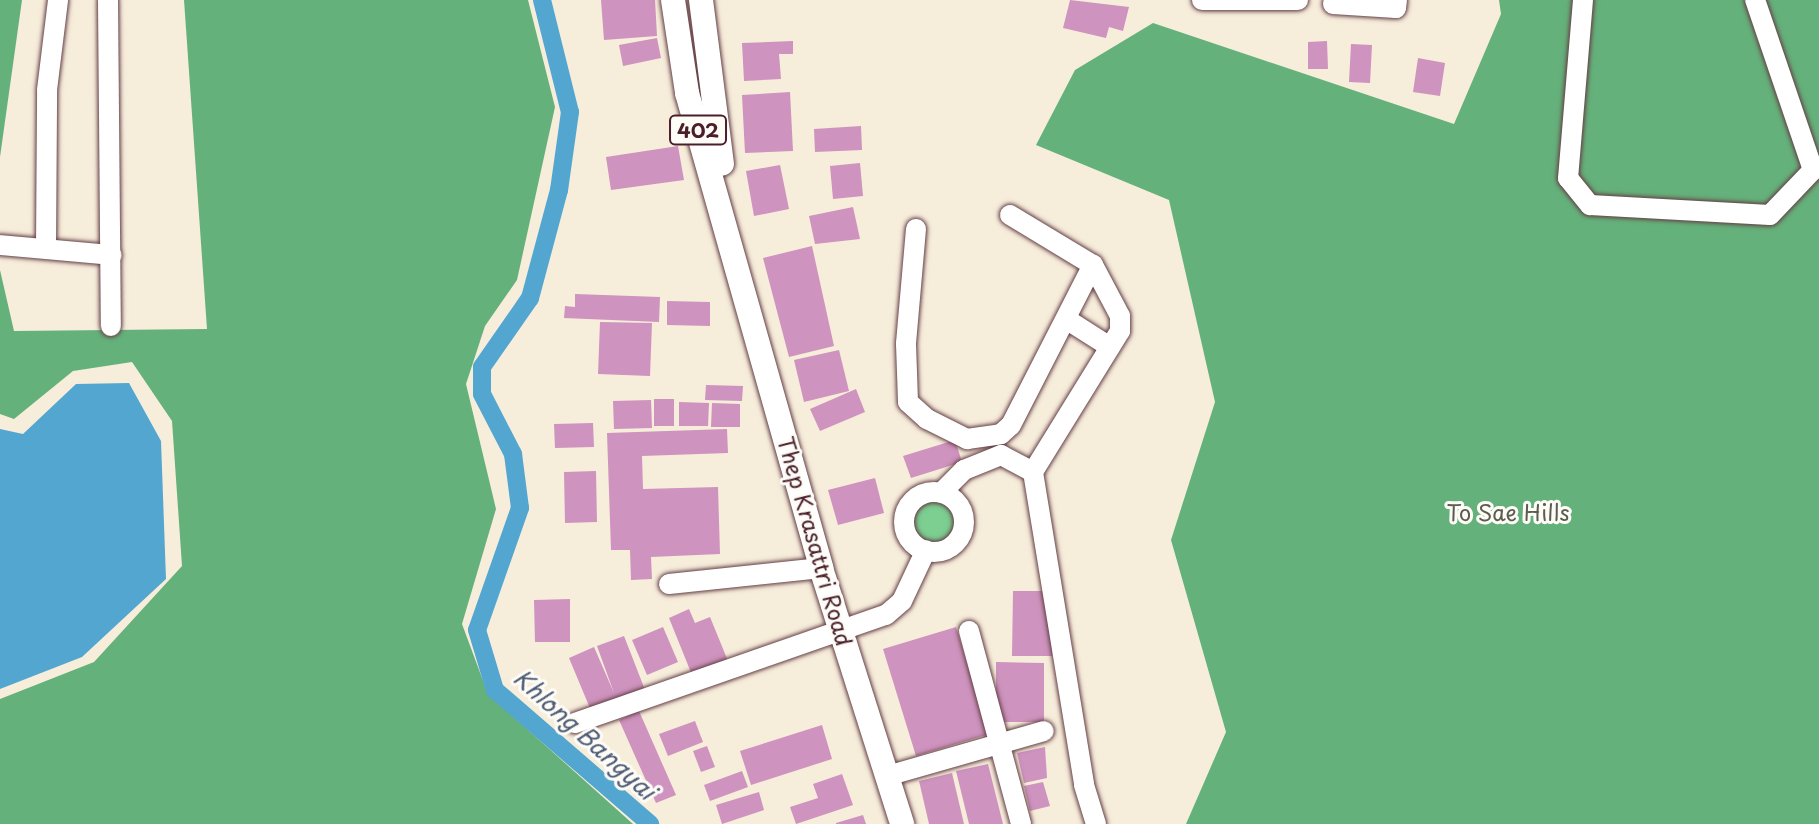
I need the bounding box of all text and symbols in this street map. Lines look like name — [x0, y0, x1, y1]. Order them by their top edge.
road number: 402 — [668, 114, 728, 146]
street label: Thep Krasattri Road — [773, 433, 859, 649]
park label: To Sae Hills — [1447, 499, 1569, 525]
water label: Khlong Bangyai — [508, 662, 662, 806]

